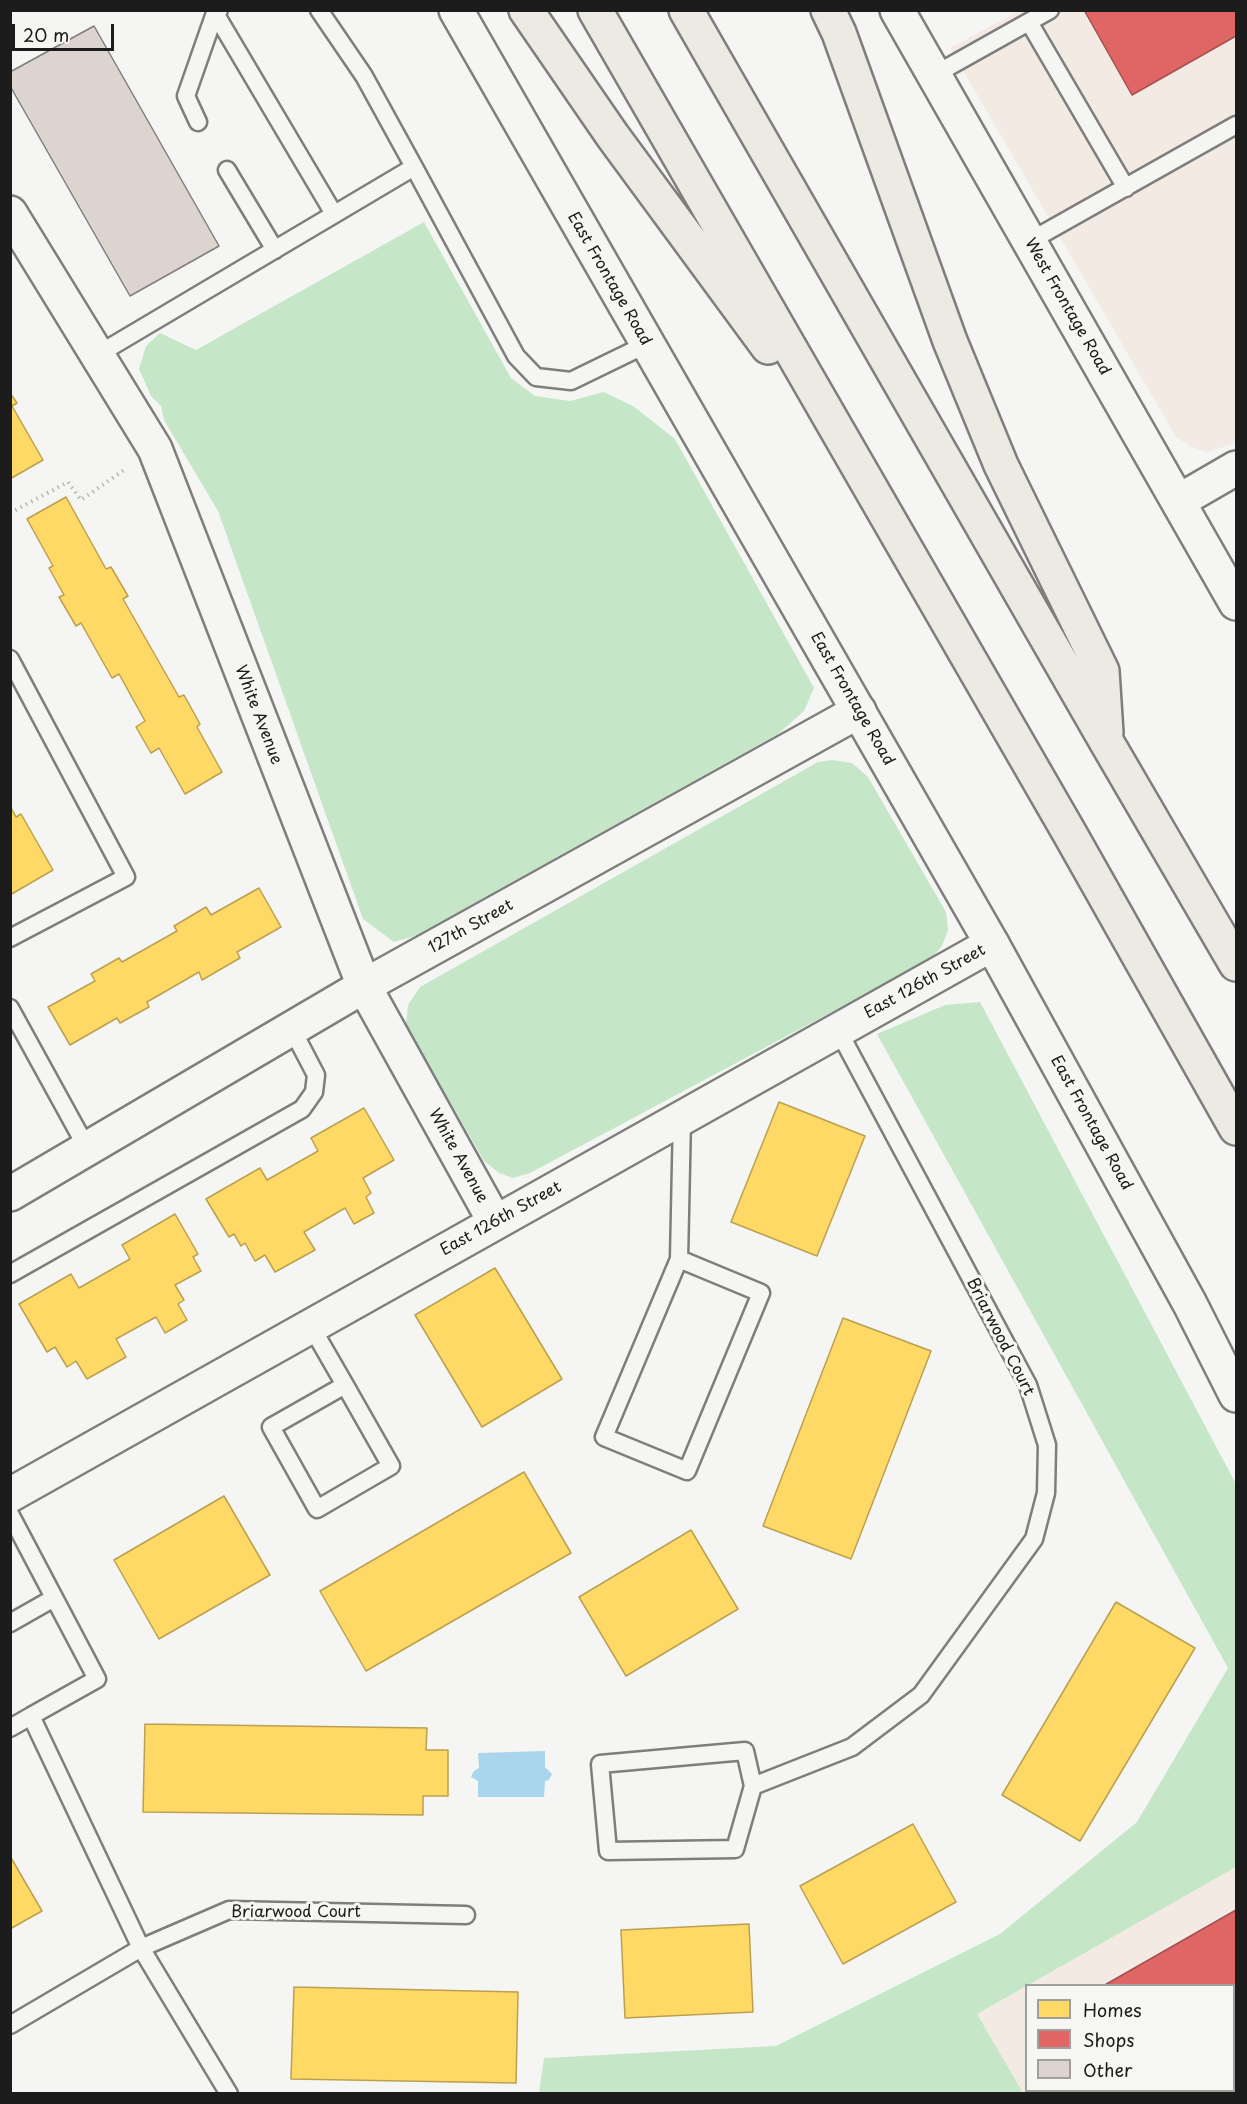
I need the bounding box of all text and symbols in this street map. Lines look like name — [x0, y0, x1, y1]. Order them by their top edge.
scale bar — [15, 12, 117, 50]
text: 20 m — [23, 21, 69, 48]
street label: East Frontage Road — [563, 209, 655, 349]
street label: West Frontage Road — [1020, 235, 1114, 379]
street label: East Frontage Road — [806, 629, 898, 769]
street label: White Avenue — [230, 663, 286, 767]
street label: 127th Street — [425, 896, 517, 958]
street label: East 126th Street — [861, 941, 989, 1023]
street label: East Frontage Road — [1046, 1052, 1136, 1194]
street label: White Avenue — [424, 1106, 492, 1206]
street label: East 126th Street — [437, 1178, 565, 1260]
street label: Briarwood Court — [962, 1275, 1038, 1399]
street label: Briarwood Court — [231, 1903, 361, 1923]
legend — [1025, 1984, 1235, 2092]
text: Homes — [1083, 1996, 1141, 2023]
text: Shops — [1083, 2026, 1134, 2053]
text: Other — [1083, 2056, 1132, 2083]

